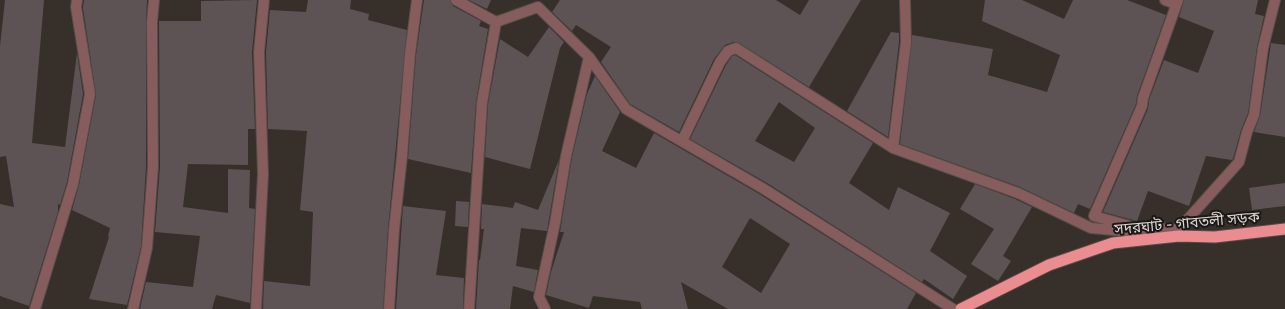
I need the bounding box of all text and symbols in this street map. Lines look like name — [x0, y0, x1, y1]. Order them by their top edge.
street label: সদরঘাট - গাবতলী সড়ক — [1113, 208, 1261, 238]

